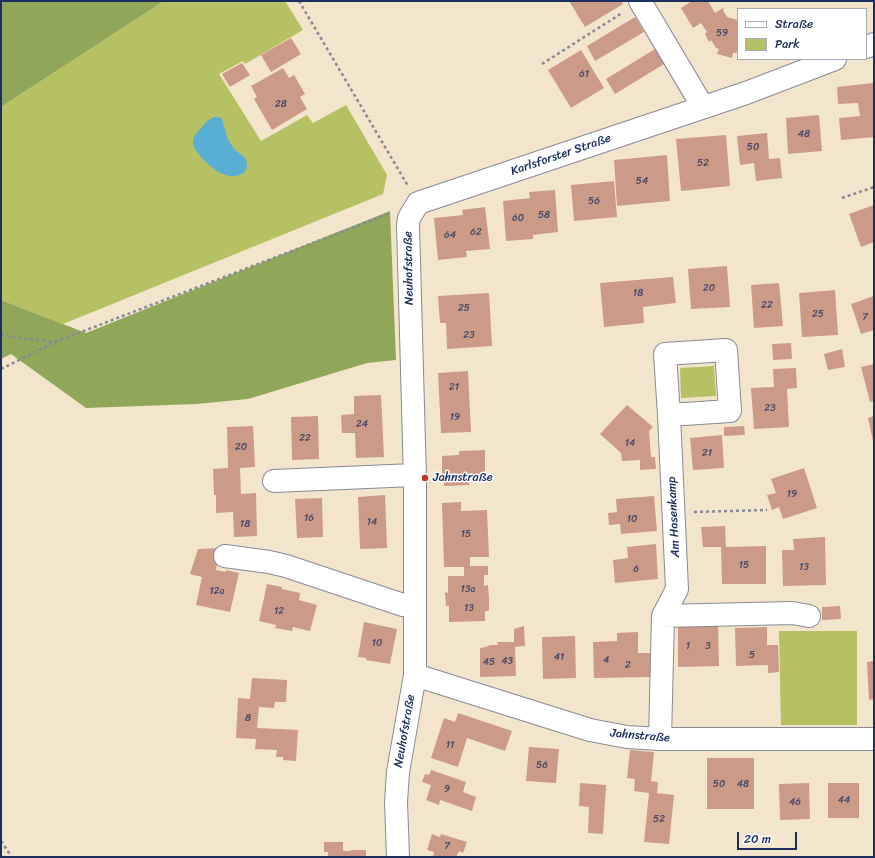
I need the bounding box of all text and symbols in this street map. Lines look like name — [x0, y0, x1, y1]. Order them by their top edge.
legend — [737, 8, 867, 60]
text: Straße — [775, 13, 813, 35]
house number: 59 — [716, 27, 728, 39]
text: Park — [775, 33, 800, 55]
house number: 61 — [579, 68, 589, 80]
house number: 28 — [275, 98, 287, 110]
house number: 48 — [798, 128, 810, 140]
street label: Karlsforster Straße — [509, 131, 613, 179]
house number: 50 — [747, 141, 759, 153]
house number: 52 — [697, 157, 709, 169]
house number: 54 — [636, 175, 648, 187]
house number: 56 — [588, 195, 600, 207]
house number: 58 — [538, 209, 550, 221]
house number: 60 — [512, 212, 524, 224]
house number: 62 — [470, 226, 482, 238]
house number: 64 — [444, 229, 456, 241]
street label: Neuhofstraße — [401, 231, 417, 305]
house number: 20 — [703, 282, 715, 294]
house number: 18 — [633, 287, 643, 299]
house number: 22 — [761, 299, 773, 311]
house number: 25 — [458, 302, 470, 314]
house number: 25 — [812, 308, 824, 320]
house number: 7 — [862, 311, 868, 323]
house number: 23 — [463, 329, 475, 341]
house number: 21 — [449, 381, 459, 393]
house number: 23 — [764, 402, 776, 414]
house number: 19 — [450, 411, 460, 423]
house number: 24 — [356, 418, 368, 430]
house number: 22 — [299, 432, 311, 444]
house number: 14 — [625, 437, 635, 449]
house number: 20 — [235, 441, 247, 453]
house number: 21 — [702, 447, 712, 459]
place label: Jahnstraße — [433, 471, 493, 485]
marker: Jahnstraße — [420, 473, 430, 483]
street label: Am Hasenkamp — [665, 476, 683, 558]
house number: 19 — [787, 488, 797, 500]
house number: 16 — [304, 512, 314, 524]
house number: 10 — [627, 513, 637, 525]
house number: 14 — [367, 516, 377, 528]
house number: 18 — [240, 518, 250, 530]
house number: 15 — [461, 528, 471, 540]
house number: 15 — [739, 559, 749, 571]
house number: 13 — [799, 561, 809, 573]
house number: 6 — [633, 563, 639, 575]
house number: 13a — [461, 583, 475, 595]
house number: 12a — [209, 585, 225, 597]
house number: 13 — [464, 602, 474, 614]
house number: 12 — [274, 605, 284, 617]
house number: 10 — [372, 637, 382, 649]
house number: 1 — [686, 640, 690, 652]
house number: 3 — [705, 640, 711, 652]
house number: 5 — [749, 649, 755, 661]
house number: 41 — [554, 651, 564, 663]
house number: 4 — [603, 654, 609, 666]
house number: 43 — [501, 655, 513, 667]
house number: 45 — [483, 656, 495, 668]
house number: 2 — [625, 659, 631, 671]
street label: Neuhofstraße — [391, 693, 419, 769]
house number: 8 — [245, 712, 251, 724]
street label: Jahnstraße — [610, 726, 670, 746]
house number: 11 — [446, 739, 454, 751]
house number: 56 — [536, 759, 548, 771]
house number: 50 — [713, 778, 725, 790]
house number: 48 — [737, 778, 749, 790]
house number: 9 — [444, 783, 450, 795]
house number: 44 — [838, 794, 850, 806]
house number: 46 — [789, 796, 801, 808]
house number: 52 — [653, 813, 665, 825]
scale bar — [739, 824, 799, 850]
text: 20 m — [744, 828, 771, 850]
house number: 7 — [444, 840, 450, 852]

